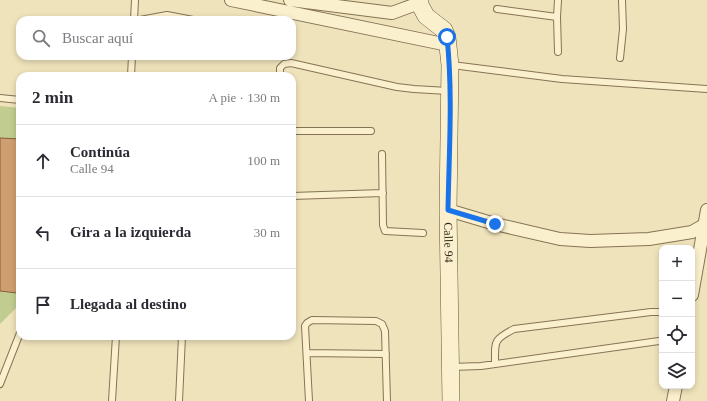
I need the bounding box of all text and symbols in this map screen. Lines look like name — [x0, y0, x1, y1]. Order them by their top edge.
search box — [16, 16, 296, 60]
icon: search — [30, 27, 52, 49]
route start — [438, 28, 456, 46]
text: Buscar aquí — [62, 30, 133, 46]
text: 2 min — [32, 88, 73, 107]
text: A pie · 130 m — [209, 90, 280, 105]
text: Continúa — [70, 144, 130, 160]
icon: ahead — [32, 150, 54, 172]
text: 100 m — [247, 153, 280, 168]
text: Calle 94 — [70, 161, 114, 176]
route end — [486, 215, 504, 233]
icon: left — [32, 222, 54, 244]
street label: Calle 94 — [441, 222, 456, 263]
text: Gira a la izquierda — [70, 224, 191, 240]
text: 30 m — [254, 225, 280, 240]
map controls — [659, 245, 695, 389]
button: + — [659, 245, 695, 281]
button: − — [659, 281, 695, 317]
icon: arrive — [32, 294, 54, 316]
text: Llegada al destino — [70, 296, 187, 312]
button: locate — [659, 317, 695, 353]
button: layers — [659, 353, 695, 389]

